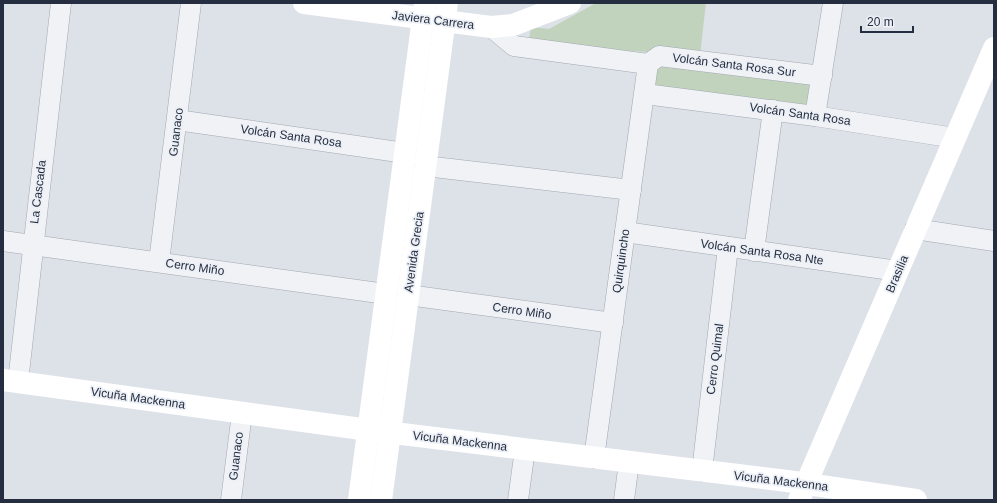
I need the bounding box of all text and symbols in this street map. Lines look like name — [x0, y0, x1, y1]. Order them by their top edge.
street label: Javiera Carrera — [391, 8, 475, 32]
scale bar — [861, 8, 913, 34]
text: 20 m — [867, 15, 894, 29]
street label: Volcán Santa Rosa Sur — [672, 50, 796, 80]
street label: Volcán Santa Rosa — [748, 100, 852, 128]
street label: Guanaco — [166, 107, 186, 157]
street label: Volcán Santa Rosa — [239, 122, 343, 150]
street label: La Cascada — [27, 159, 49, 225]
street label: Avenida Grecia — [401, 210, 427, 293]
street label: Quirquincho — [610, 228, 632, 294]
street label: Volcán Santa Rosa Nte — [700, 236, 825, 268]
street label: Brasilia — [883, 253, 911, 295]
street label: Cerro Miño — [165, 256, 226, 278]
street label: Cerro Miño — [492, 300, 553, 322]
street label: Cerro Quimal — [704, 323, 726, 395]
street label: Vicuña Mackenna — [90, 384, 186, 412]
street label: Vicuña Mackenna — [412, 428, 508, 454]
street label: Guanaco — [226, 431, 246, 481]
street label: Vicuña Mackenna — [733, 468, 829, 494]

